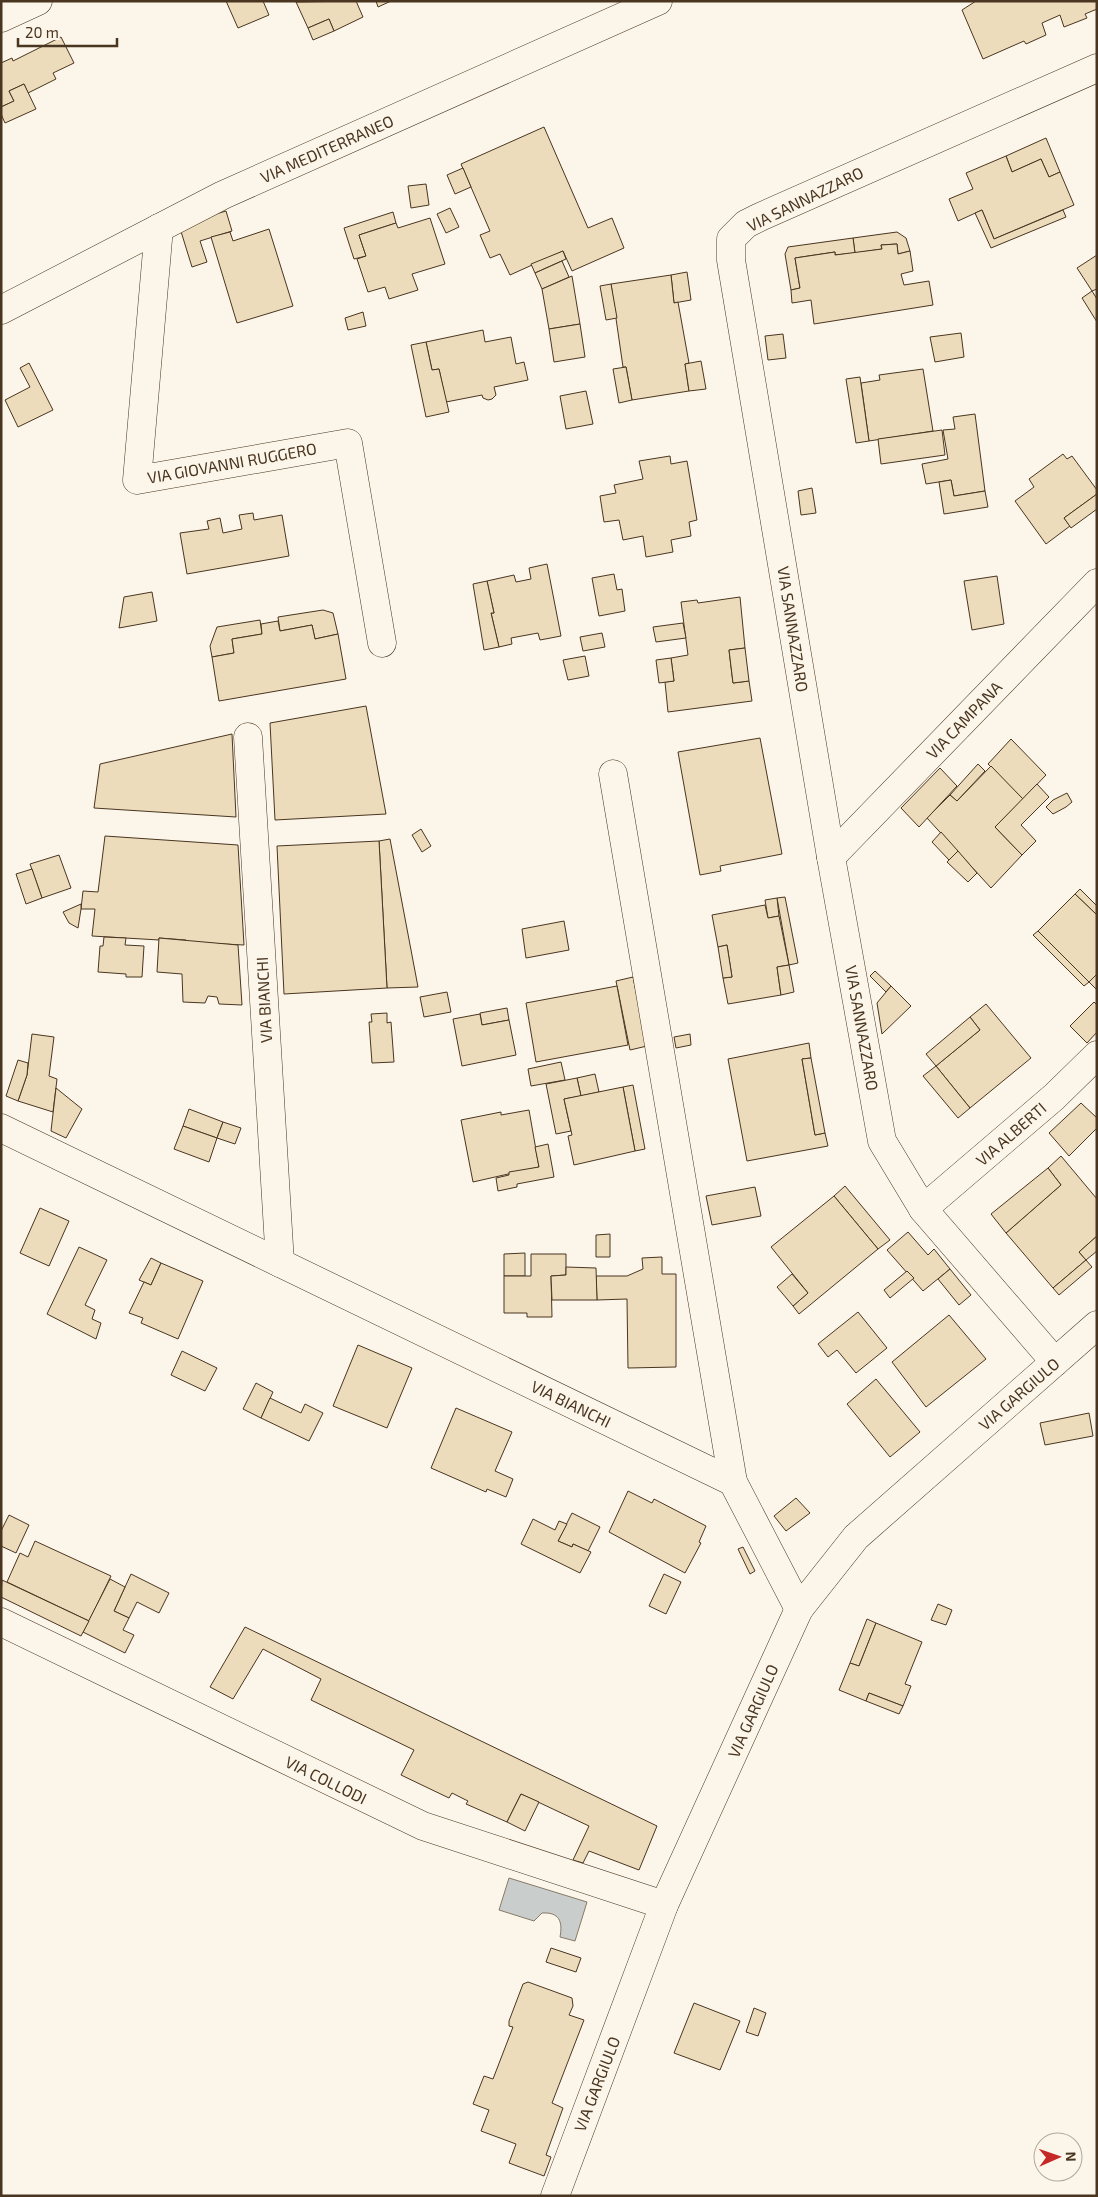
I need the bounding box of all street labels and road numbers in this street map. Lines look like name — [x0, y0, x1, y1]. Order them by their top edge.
street label: VIA MEDITERRANEO — [257, 111, 396, 186]
street label: VIA SANNAZZARO — [743, 162, 866, 235]
street label: VIA GIOVANNI RUGGERO — [146, 438, 318, 487]
street label: VIA SANNAZZARO — [774, 565, 813, 693]
street label: VIA CAMPANA — [922, 677, 1005, 762]
street label: VIA BIANCHI — [252, 956, 275, 1044]
street label: VIA SANNAZZARO — [842, 964, 883, 1092]
street label: VIA ALBERTI — [972, 1098, 1050, 1169]
street label: VIA GARGIULO — [975, 1353, 1063, 1434]
street label: VIA BIANCHI — [528, 1376, 614, 1431]
street label: VIA GARGIULO — [723, 1661, 782, 1761]
street label: VIA COLLODI — [282, 1752, 370, 1807]
street label: VIA GARGIULO — [570, 2033, 623, 2134]

